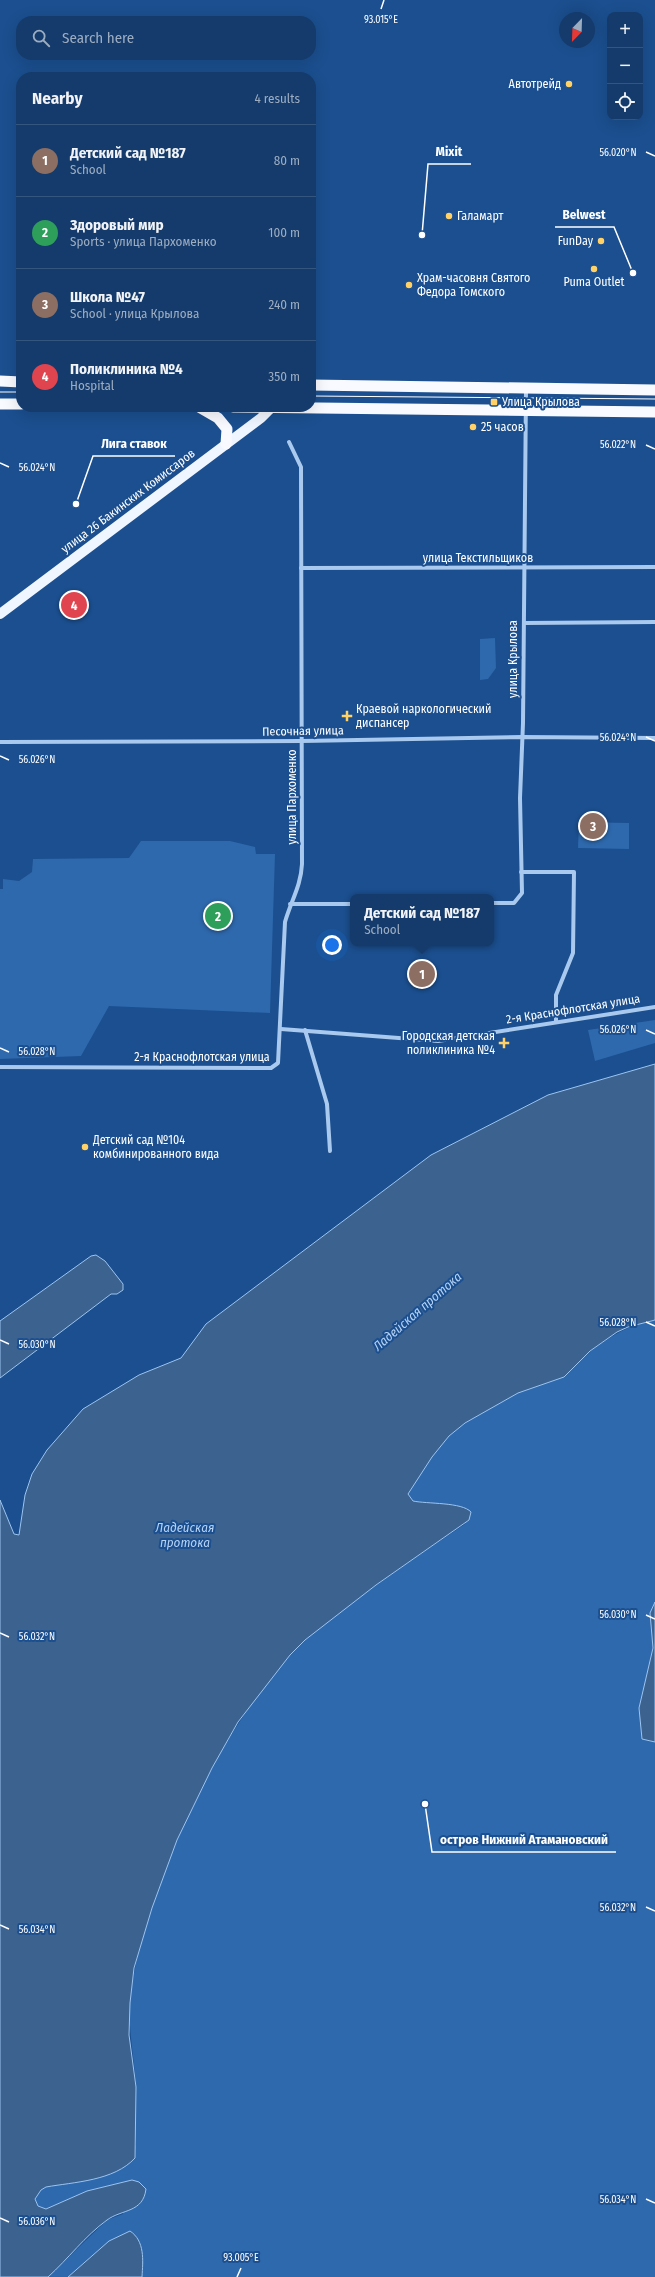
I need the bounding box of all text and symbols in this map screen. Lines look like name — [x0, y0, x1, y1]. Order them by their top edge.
north arrow — [559, 12, 595, 48]
map controls — [607, 12, 643, 120]
button: + — [607, 12, 643, 48]
text: 93.015°E — [364, 14, 398, 26]
search box — [16, 16, 316, 60]
icon: search — [30, 27, 52, 49]
text: Search here — [62, 29, 134, 47]
button: − — [607, 48, 643, 84]
place label: Автотрейд — [509, 77, 561, 91]
marker: Автотрейд — [564, 79, 574, 89]
button: locate — [607, 84, 643, 120]
text: Nearby — [32, 88, 83, 109]
text: 4 results — [254, 91, 300, 106]
callout: Mixit — [428, 139, 471, 164]
text: Детский сад №187 — [70, 144, 186, 162]
text: Mixit — [436, 144, 463, 159]
text: 56.020°N — [599, 147, 637, 159]
text: 1 — [42, 153, 48, 168]
text: 80 m — [274, 153, 300, 168]
text: School — [70, 162, 106, 177]
callout: Belwest — [555, 202, 614, 227]
text: Belwest — [562, 207, 606, 222]
place label: Галамарт — [457, 209, 504, 223]
marker: Галамарт — [444, 211, 454, 221]
text: Здоровый мир — [70, 216, 164, 234]
text: 2 — [42, 225, 48, 240]
text: 100 m — [268, 225, 300, 240]
text: Sports · улица Пархоменко — [70, 234, 217, 249]
place label: FunDay — [558, 234, 594, 248]
marker: FunDay — [596, 236, 606, 246]
marker: Puma Outlet — [589, 264, 599, 274]
place label: Храм-часовня Святого Федора Томского — [417, 271, 530, 299]
place label: Puma Outlet — [564, 275, 624, 289]
marker: Храм-часовня Святого Федора Томского — [404, 280, 414, 290]
text: Школа №47 — [70, 288, 145, 306]
text: 3 — [42, 297, 48, 312]
text: 240 m — [268, 297, 300, 312]
text: School · улица Крылова — [70, 306, 199, 321]
text: Поликлиника №4 — [70, 360, 183, 378]
text: 4 — [42, 369, 48, 384]
text: 350 m — [268, 369, 300, 384]
text: Hospital — [70, 378, 114, 393]
place label: Улица Крылова — [501, 395, 580, 409]
marker: Улица Крылова — [489, 397, 499, 407]
place label: 25 часов — [481, 420, 524, 434]
marker: 25 часов — [468, 422, 478, 432]
callout: Лига ставок — [93, 431, 175, 456]
text: Лига ставок — [101, 436, 167, 451]
text: 56.022°N — [600, 439, 636, 451]
street label: улица 26 Бакинских Комиссаров — [58, 446, 198, 556]
text: 56.024°N — [19, 462, 55, 474]
street label: улица Текстильщиков — [423, 551, 533, 565]
pin: 4 — [61, 590, 87, 620]
street label: улица Крылова — [506, 620, 520, 698]
place label: Краевой наркологический диспансер — [356, 702, 492, 730]
marker: Краевой наркологический диспансер — [341, 710, 353, 722]
street label: Песочная улица — [262, 723, 344, 739]
text: 56.024°N — [600, 732, 636, 744]
street label: улица Пархоменко — [285, 749, 299, 845]
text: 56.026°N — [19, 754, 55, 766]
pin: 3 — [580, 811, 606, 841]
popup — [350, 894, 494, 946]
pin: 2 — [205, 901, 231, 931]
text: Детский сад №187 — [364, 904, 480, 922]
text: School — [364, 922, 400, 937]
your location — [322, 935, 342, 955]
pin: 1 — [409, 959, 435, 989]
street label: 2-я Краснофлотская улица — [505, 991, 641, 1027]
text: 56.026°N — [600, 1024, 636, 1036]
place label: Городская детская поликлиника №4 — [402, 1029, 495, 1057]
marker: Городская детская поликлиника №4 — [498, 1037, 510, 1049]
text: 56.028°N — [19, 1046, 55, 1058]
street label: 2-я Краснофлотская улица — [134, 1050, 270, 1064]
place label: Детский сад №104 комбинированного вида — [92, 1133, 219, 1161]
marker: Детский сад №104 комбинированного вида — [80, 1142, 90, 1152]
water label: Ладейская протока — [369, 1269, 465, 1354]
text: 56.028°N — [600, 1317, 636, 1329]
text: 56.030°N — [18, 1339, 56, 1351]
water label: Ладейская протока — [155, 1520, 214, 1550]
text: 56.030°N — [599, 1609, 637, 1621]
text: 56.032°N — [19, 1631, 55, 1643]
callout: остров Нижний Атамановский — [432, 1827, 616, 1852]
text: остров Нижний Атамановский — [440, 1832, 608, 1847]
text: 56.032°N — [600, 1902, 636, 1914]
text: 56.034°N — [19, 1924, 55, 1936]
text: 56.034°N — [600, 2194, 636, 2206]
text: 56.036°N — [19, 2216, 55, 2228]
text: 93.005°E — [223, 2252, 259, 2264]

